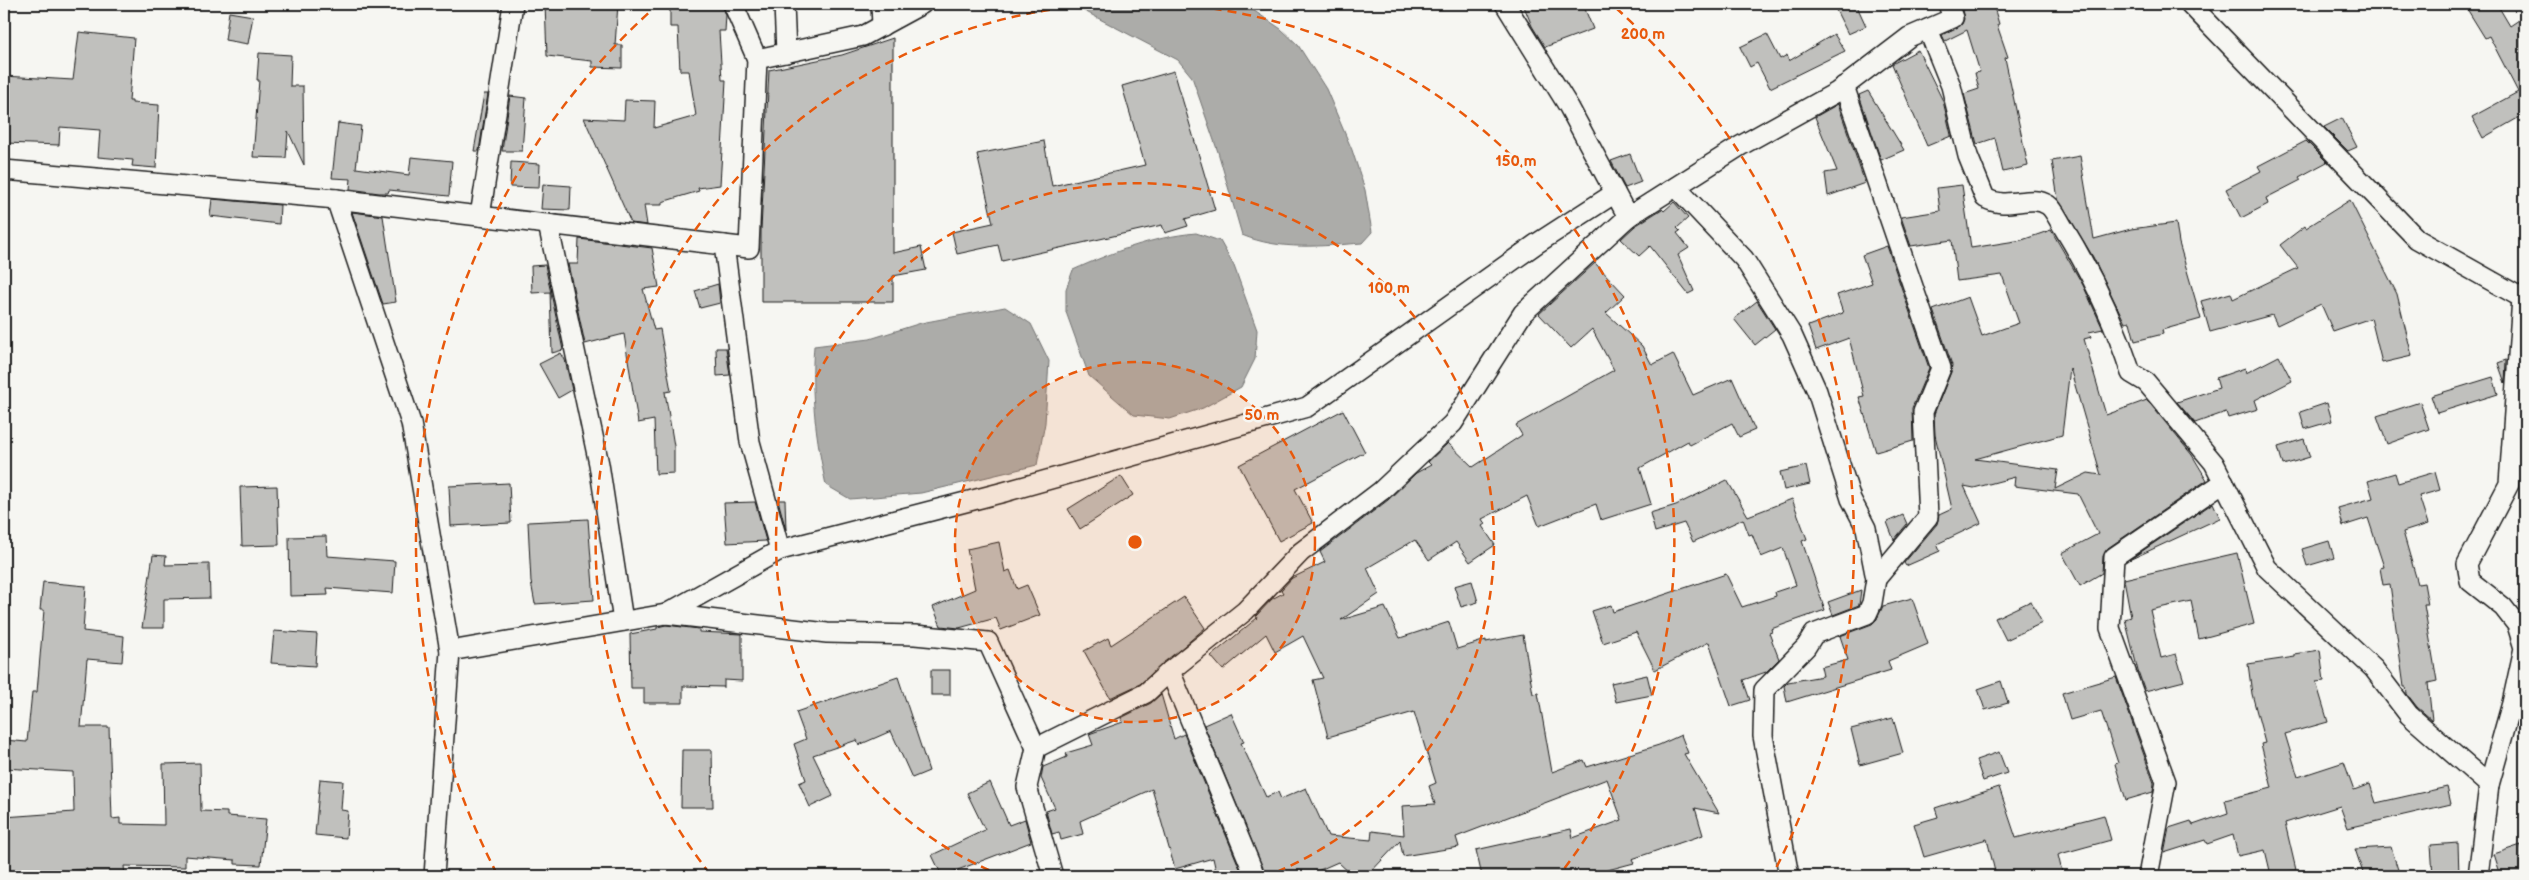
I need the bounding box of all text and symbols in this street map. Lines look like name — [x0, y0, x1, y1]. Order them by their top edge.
text: 200 m — [1621, 25, 1665, 44]
text: 150 m — [1495, 152, 1537, 171]
text: 100 m — [1368, 279, 1410, 298]
text: 50 m — [1245, 406, 1280, 425]
centre of rings — [1126, 533, 1144, 551]

